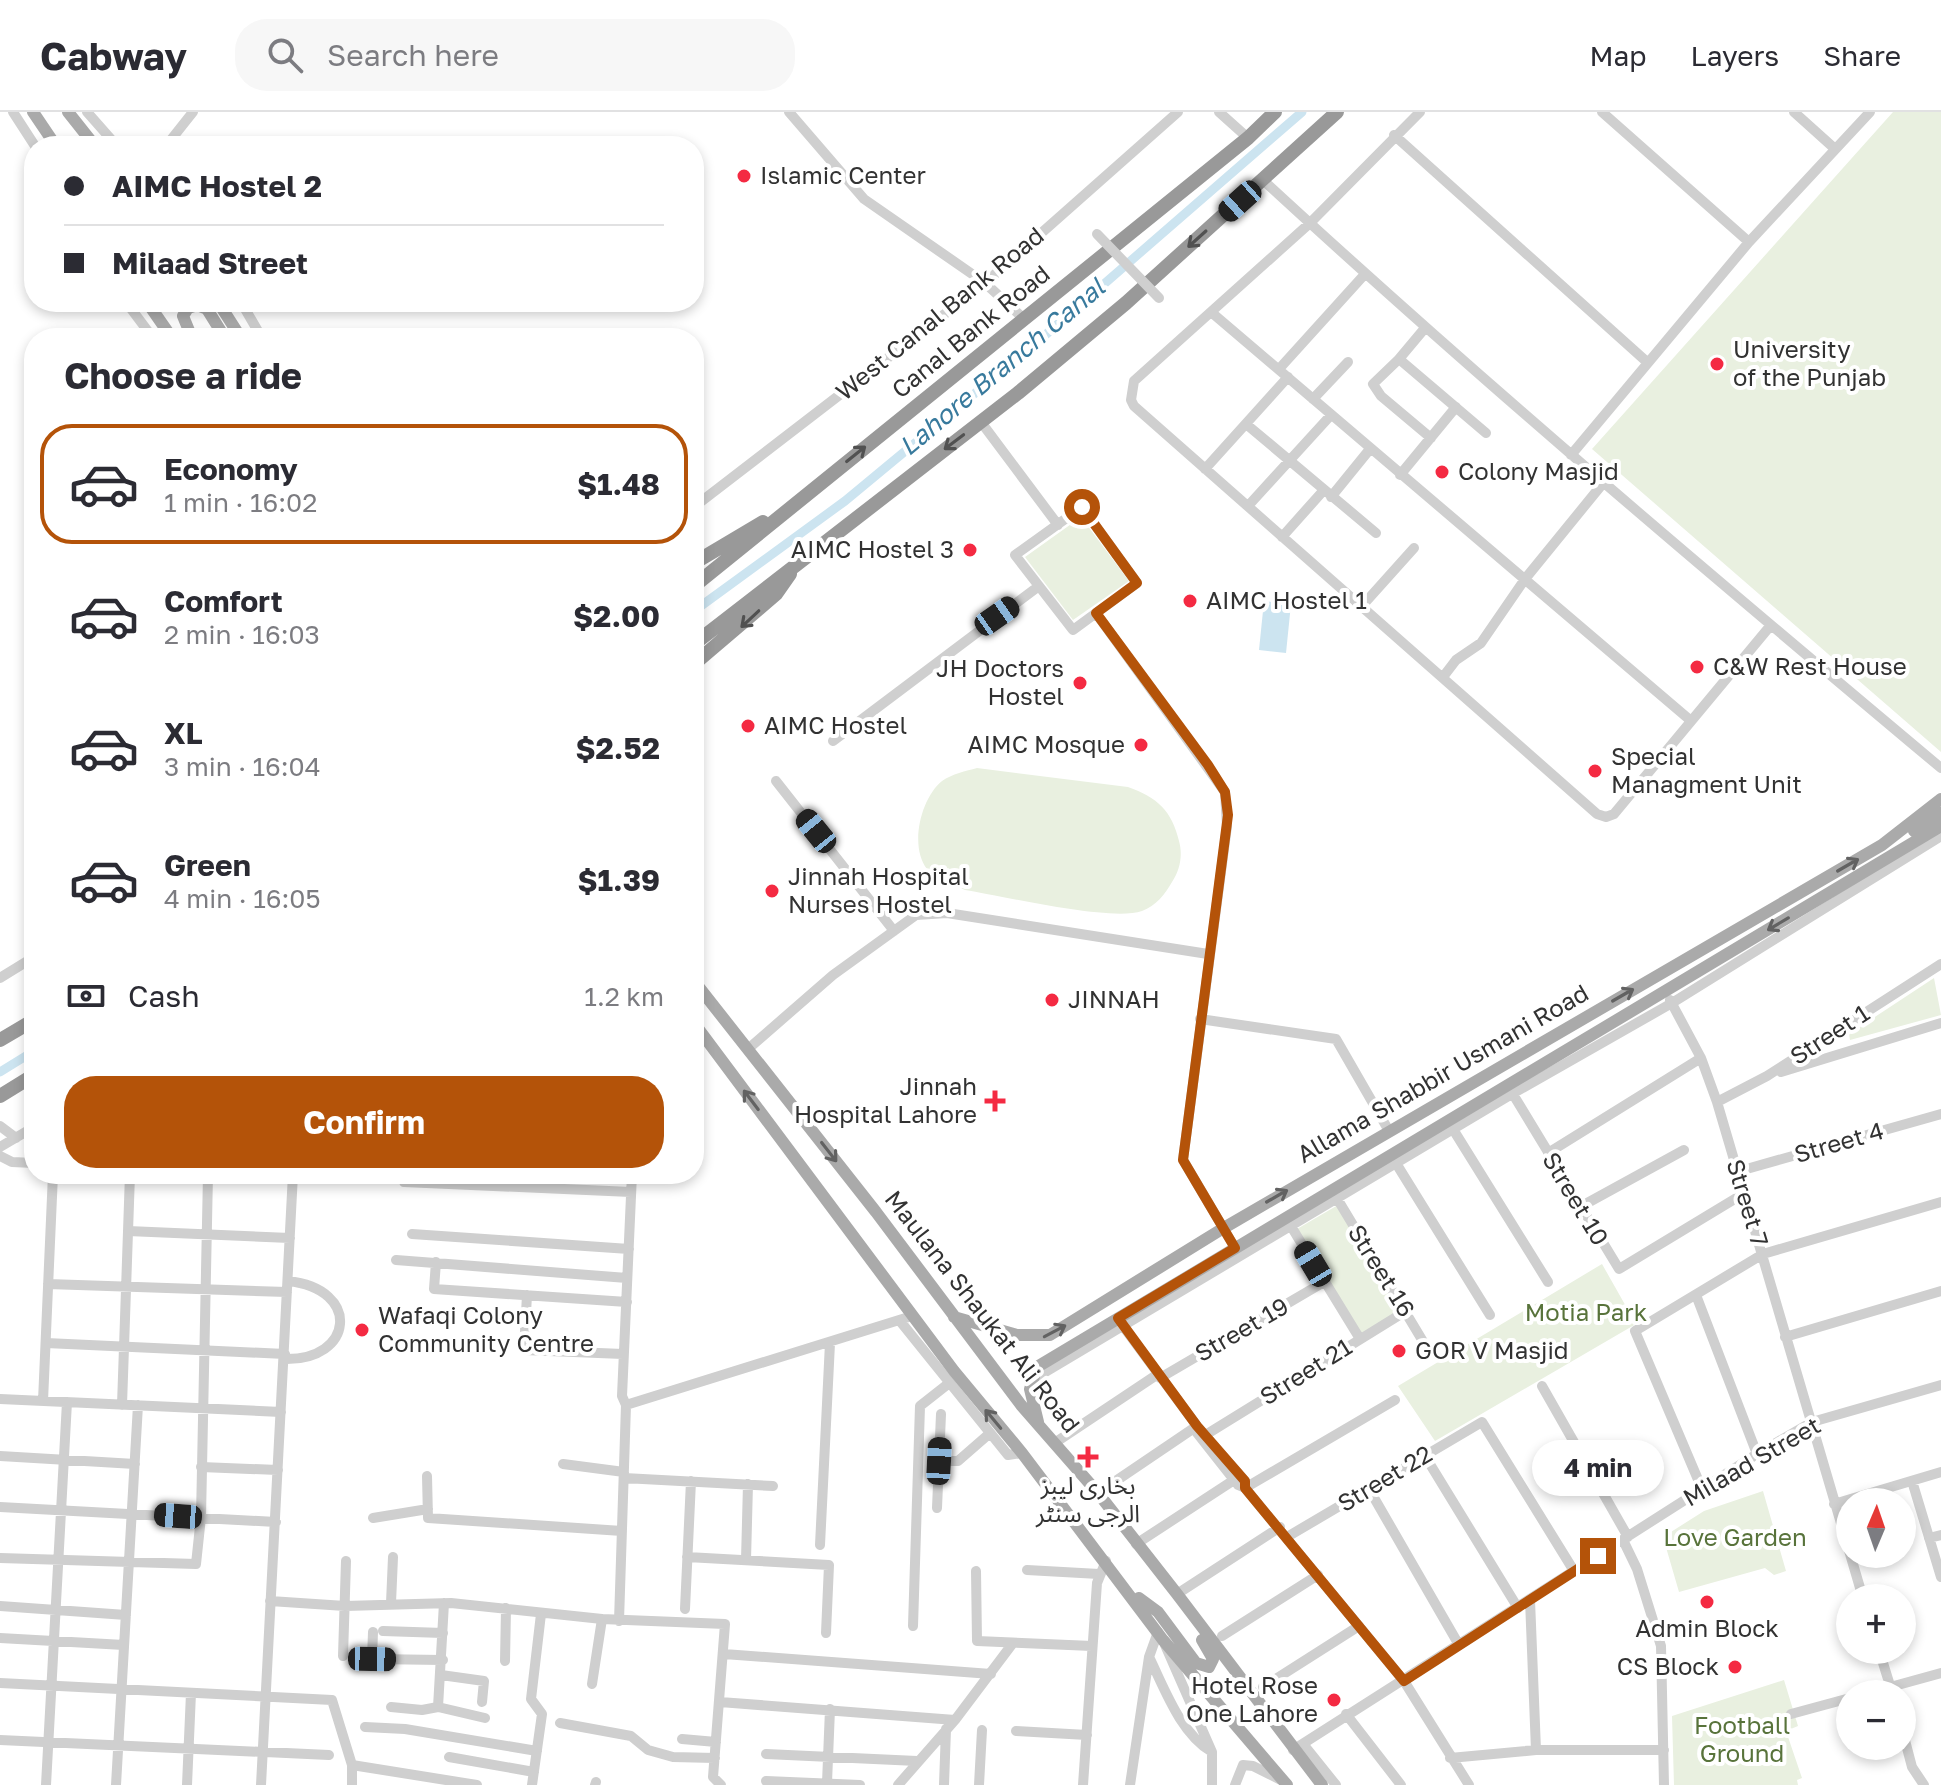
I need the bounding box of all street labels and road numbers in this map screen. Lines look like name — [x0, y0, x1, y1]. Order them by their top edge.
street label: West Canal Bank Road — [830, 221, 1050, 407]
street label: Canal Bank Road — [886, 260, 1056, 404]
street label: Allama Shabbir Usmani Road — [1292, 977, 1593, 1168]
street label: Street 1 — [1784, 997, 1874, 1070]
street label: Street 4 — [1791, 1115, 1887, 1168]
street label: Street 10 — [1537, 1146, 1615, 1250]
street label: Street 7 — [1721, 1155, 1775, 1250]
street label: Maulana Shaukat Ali Road — [880, 1184, 1087, 1438]
street label: Street 16 — [1343, 1219, 1422, 1322]
street label: Street 19 — [1189, 1290, 1293, 1367]
street label: Street 21 — [1254, 1331, 1356, 1410]
street label: Milaad Street — [1677, 1410, 1825, 1512]
street label: Street 22 — [1332, 1438, 1437, 1517]

